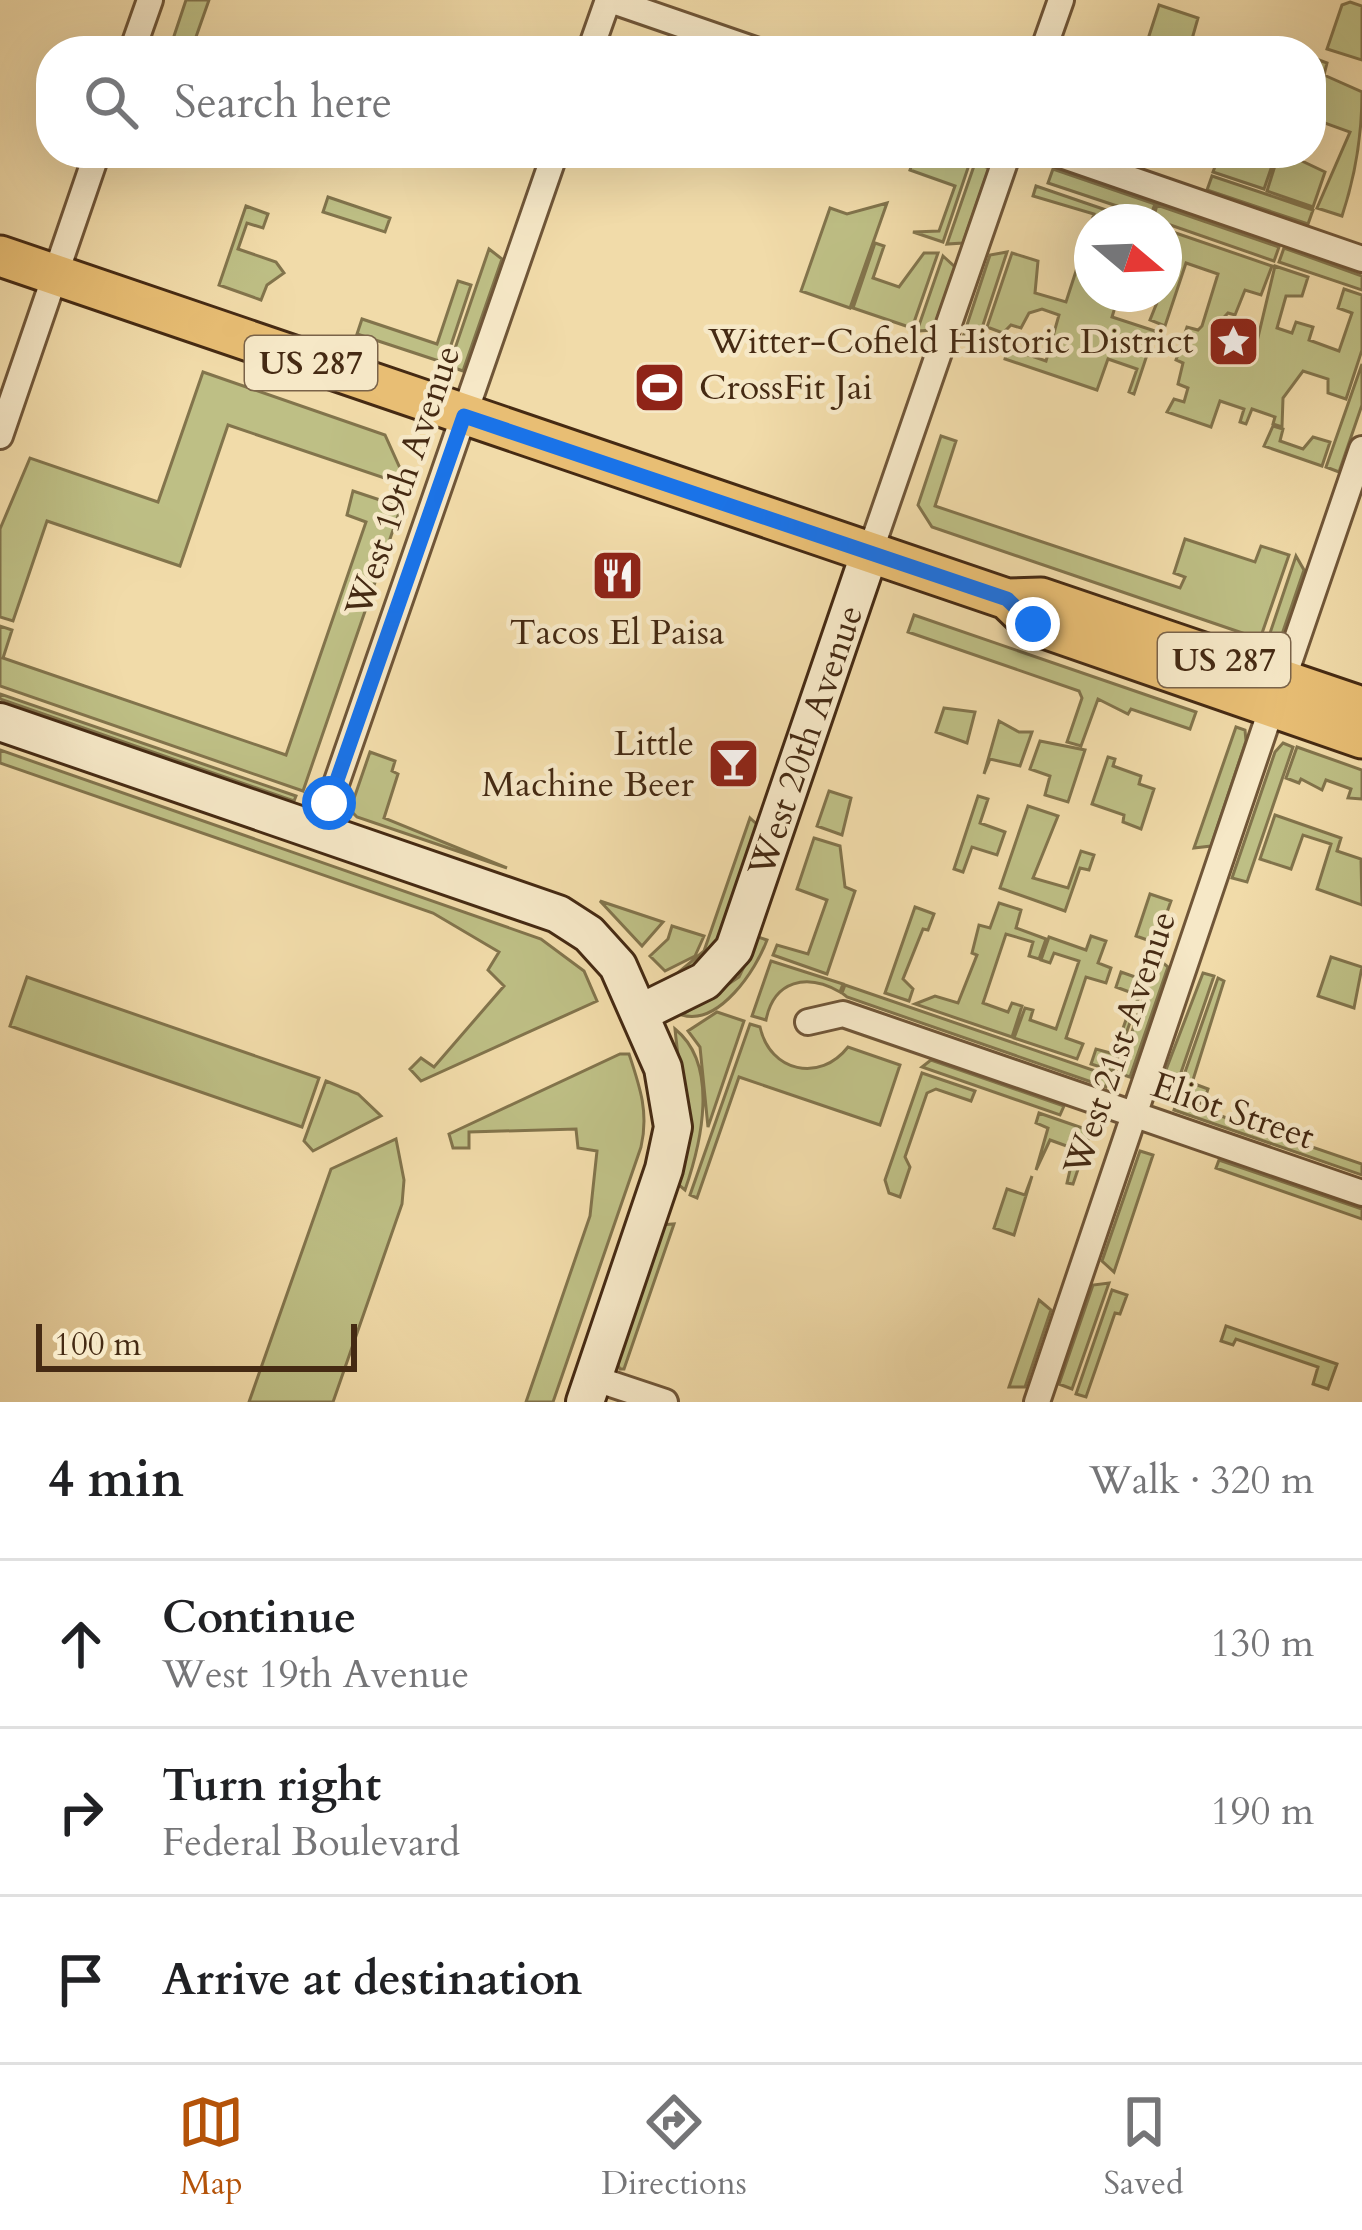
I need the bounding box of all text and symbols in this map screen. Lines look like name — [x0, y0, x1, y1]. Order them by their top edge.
search box — [36, 36, 1326, 168]
icon: search — [78, 69, 144, 135]
text: Search here — [174, 72, 392, 133]
north arrow — [1074, 204, 1182, 312]
place icon: Witter-Cofield Historic District — [1205, 313, 1261, 369]
place label: Witter-Cofield Historic District — [707, 317, 1194, 366]
road number: US 287 — [245, 336, 377, 390]
street label: West 19th Avenue — [333, 339, 472, 624]
sports icon: CrossFit Jai — [632, 359, 688, 415]
place label: CrossFit Jai — [699, 363, 873, 412]
restaurant icon: Tacos El Paisa — [589, 548, 645, 604]
route end — [1006, 597, 1060, 651]
street label: West 20th Avenue — [736, 598, 875, 884]
place label: Tacos El Paisa — [509, 608, 725, 657]
road number: US 287 — [1158, 633, 1290, 687]
place label: Little Machine Beer — [481, 719, 695, 809]
bar icon: Little Machine Beer — [705, 736, 761, 792]
route start — [302, 776, 356, 830]
street label: West 21st Avenue — [1052, 905, 1188, 1182]
street label: Eliot Street — [1145, 1060, 1321, 1162]
scale bar — [36, 1318, 357, 1371]
text: 100 m — [54, 1322, 141, 1367]
text: 4 min — [48, 1445, 184, 1515]
text: Walk · 320 m — [1089, 1454, 1314, 1507]
text: Continue — [162, 1587, 356, 1648]
icon: ahead — [48, 1611, 114, 1677]
text: 130 m — [1211, 1617, 1314, 1670]
text: West 19th Avenue — [162, 1648, 469, 1701]
text: Turn right — [162, 1755, 381, 1816]
icon: right — [48, 1779, 114, 1845]
text: 190 m — [1211, 1785, 1314, 1838]
text: Federal Boulevard — [162, 1816, 460, 1869]
icon: arrive — [48, 1947, 114, 2013]
text: Arrive at destination — [162, 1949, 582, 2010]
tab: Map — [178, 2089, 244, 2206]
tab: Directions — [601, 2089, 747, 2206]
tab: Saved — [1104, 2089, 1184, 2206]

